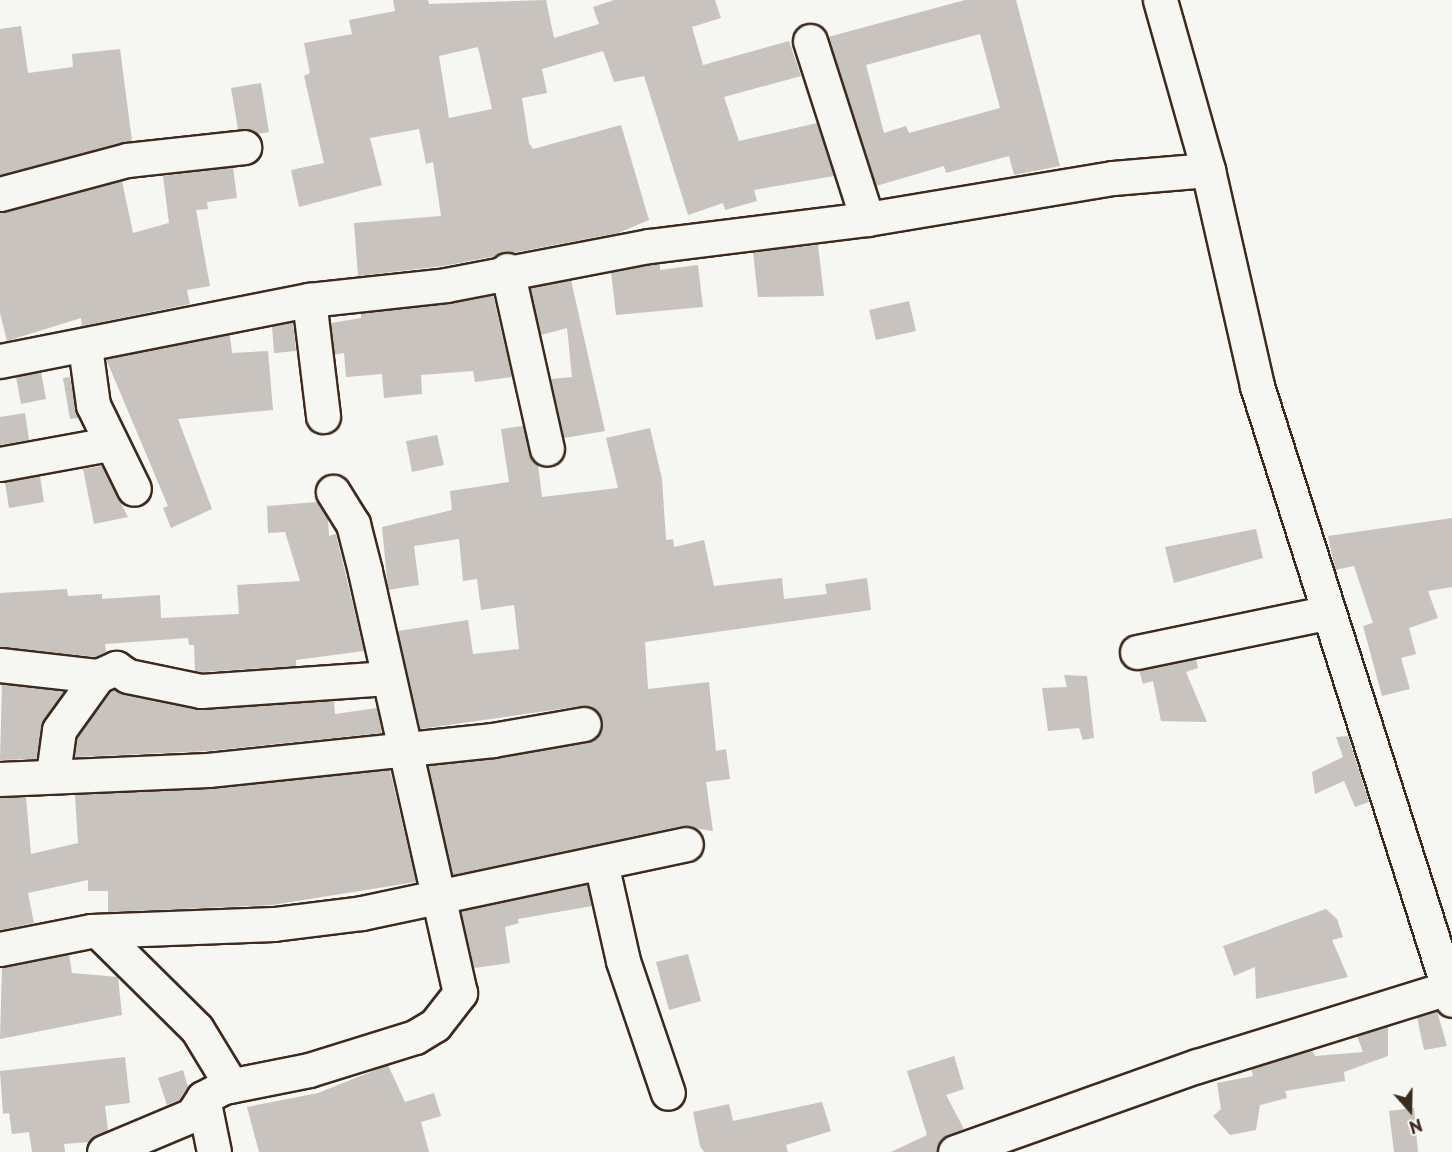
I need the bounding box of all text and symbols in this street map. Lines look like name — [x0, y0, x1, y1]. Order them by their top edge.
north arrow — [1380, 1080, 1440, 1140]
text: N — [1406, 1113, 1426, 1140]

